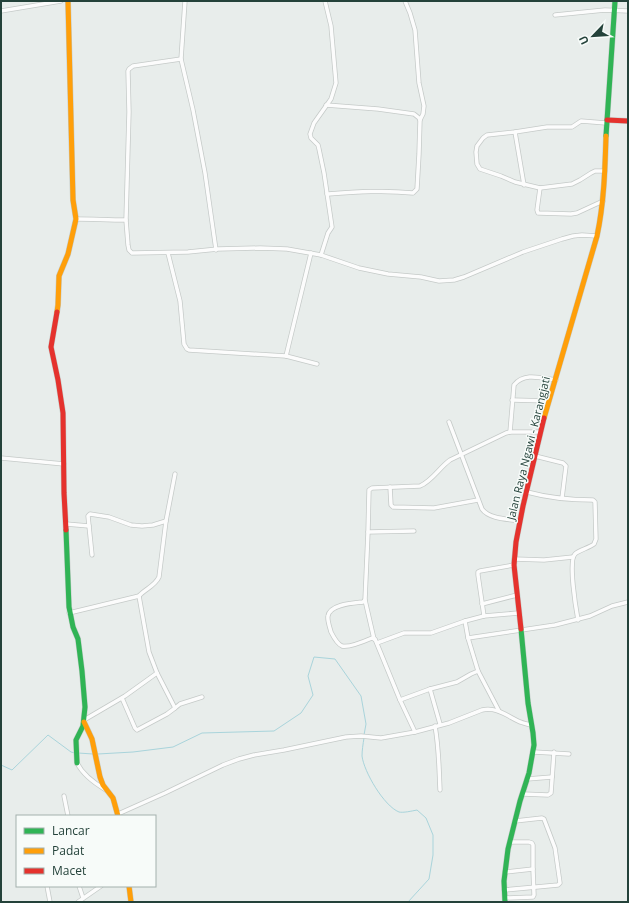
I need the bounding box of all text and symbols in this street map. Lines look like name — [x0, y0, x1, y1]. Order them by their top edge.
north arrow — [573, 16, 613, 56]
text: U — [575, 33, 592, 47]
street label: Jalan Raya Ngawi - Karangjati — [503, 375, 553, 522]
legend — [16, 815, 156, 887]
text: Lancar — [52, 822, 90, 839]
text: Padat — [52, 842, 84, 859]
text: Macet — [52, 862, 86, 879]

